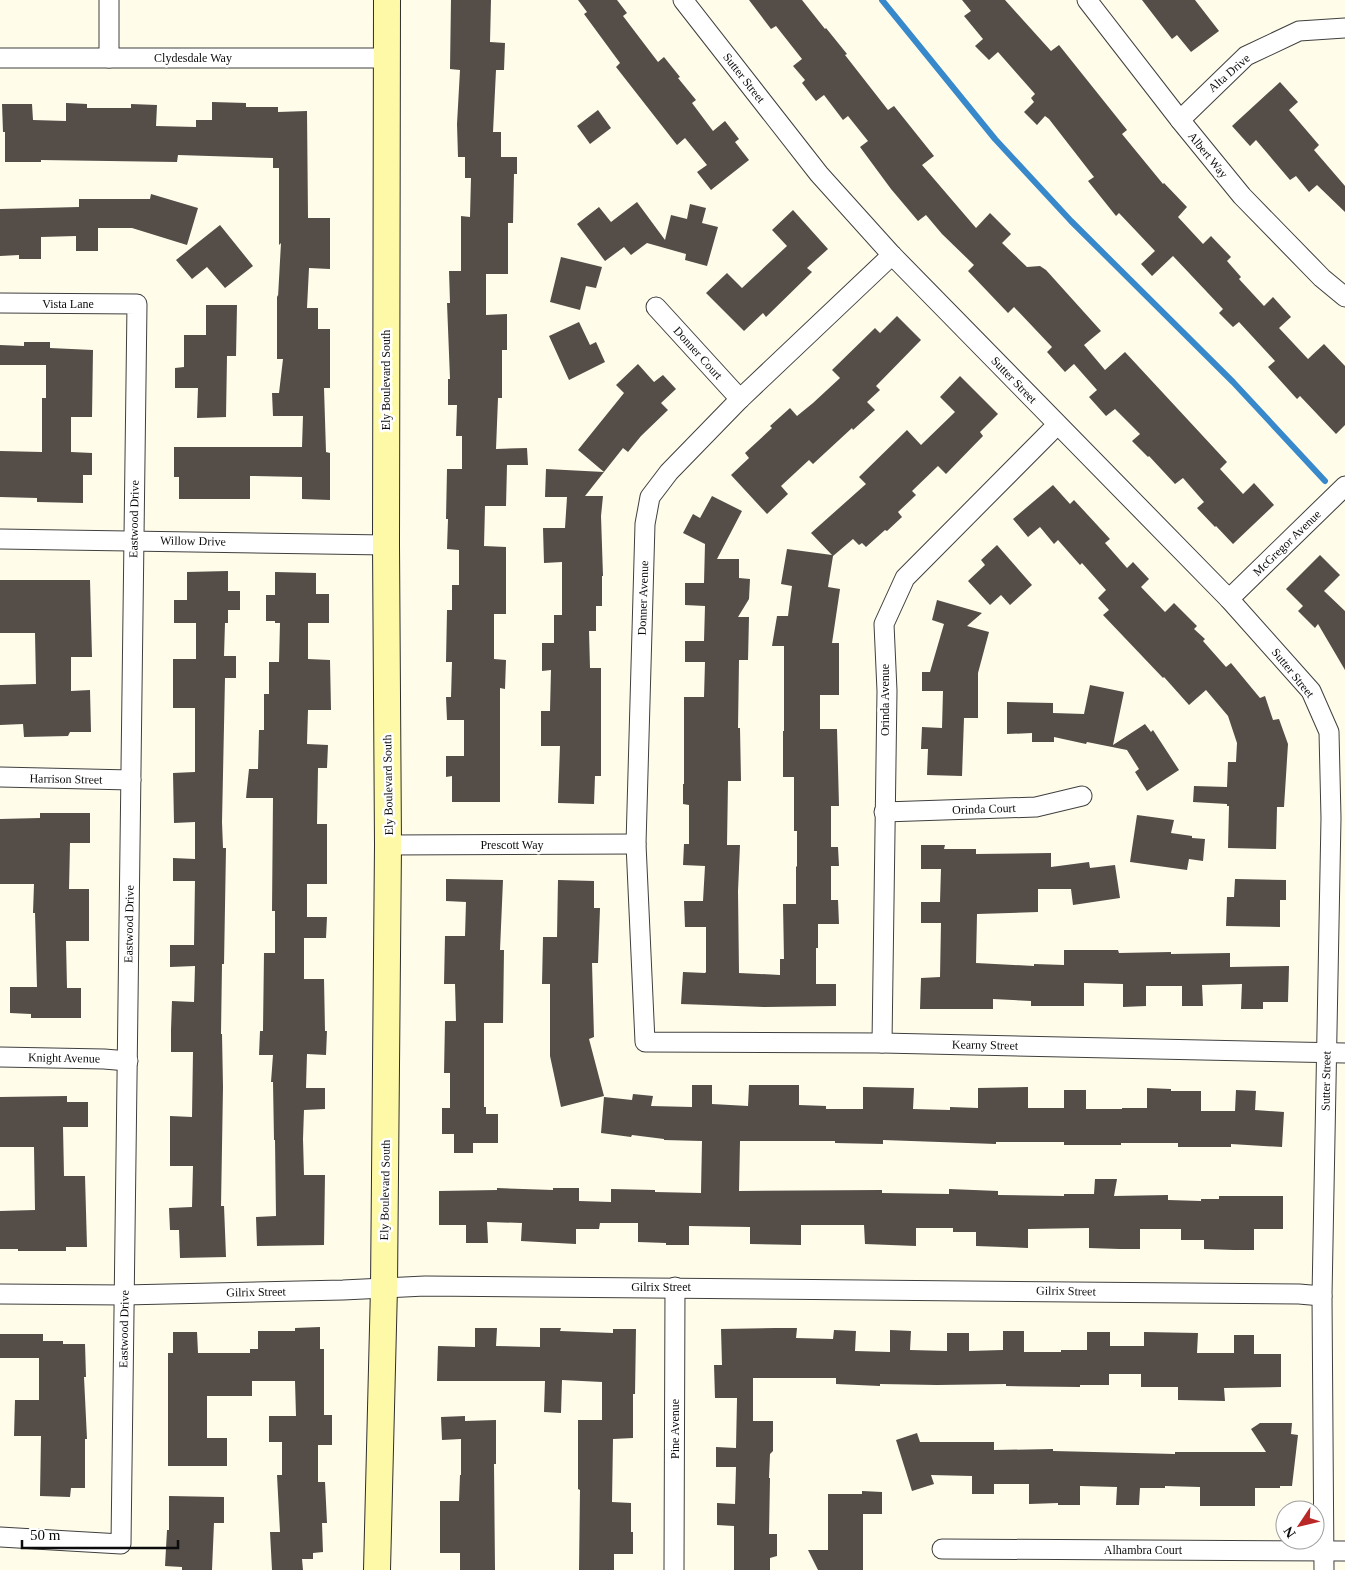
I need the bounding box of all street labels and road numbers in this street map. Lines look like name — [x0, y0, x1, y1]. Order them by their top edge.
street label: Sutter Street — [720, 50, 768, 106]
street label: Clydesdale Way — [154, 51, 232, 65]
street label: Alta Drive — [1205, 51, 1253, 95]
street label: Albert Way — [1185, 129, 1231, 181]
street label: Vista Lane — [42, 297, 94, 311]
street label: Donner Court — [671, 324, 726, 383]
street label: Ely Boulevard South — [379, 330, 393, 430]
street label: Sutter Street — [988, 354, 1040, 407]
street label: Eastwood Drive — [126, 480, 142, 558]
street label: McGregor Avenue — [1250, 507, 1324, 579]
street label: Willow Drive — [160, 533, 226, 549]
street label: Donner Avenue — [635, 560, 651, 636]
street label: Sutter Street — [1269, 645, 1318, 701]
street label: Orinda Avenue — [878, 664, 892, 736]
street label: Ely Boulevard South — [380, 735, 396, 835]
street label: Harrison Street — [29, 771, 103, 787]
street label: Orinda Court — [952, 801, 1017, 817]
street label: Prescott Way — [480, 838, 544, 852]
street label: Eastwood Drive — [121, 885, 137, 963]
street label: Kearny Street — [952, 1037, 1019, 1053]
street label: Knight Avenue — [28, 1050, 100, 1066]
street label: Sutter Street — [1318, 1050, 1334, 1111]
street label: Ely Boulevard South — [377, 1140, 393, 1240]
street label: Gilrix Street — [631, 1280, 691, 1294]
street label: Gilrix Street — [1036, 1283, 1097, 1299]
street label: Gilrix Street — [226, 1284, 287, 1300]
street label: Eastwood Drive — [116, 1290, 132, 1368]
street label: Pine Avenue — [668, 1399, 682, 1459]
street label: Alhambra Court — [1104, 1543, 1183, 1557]

